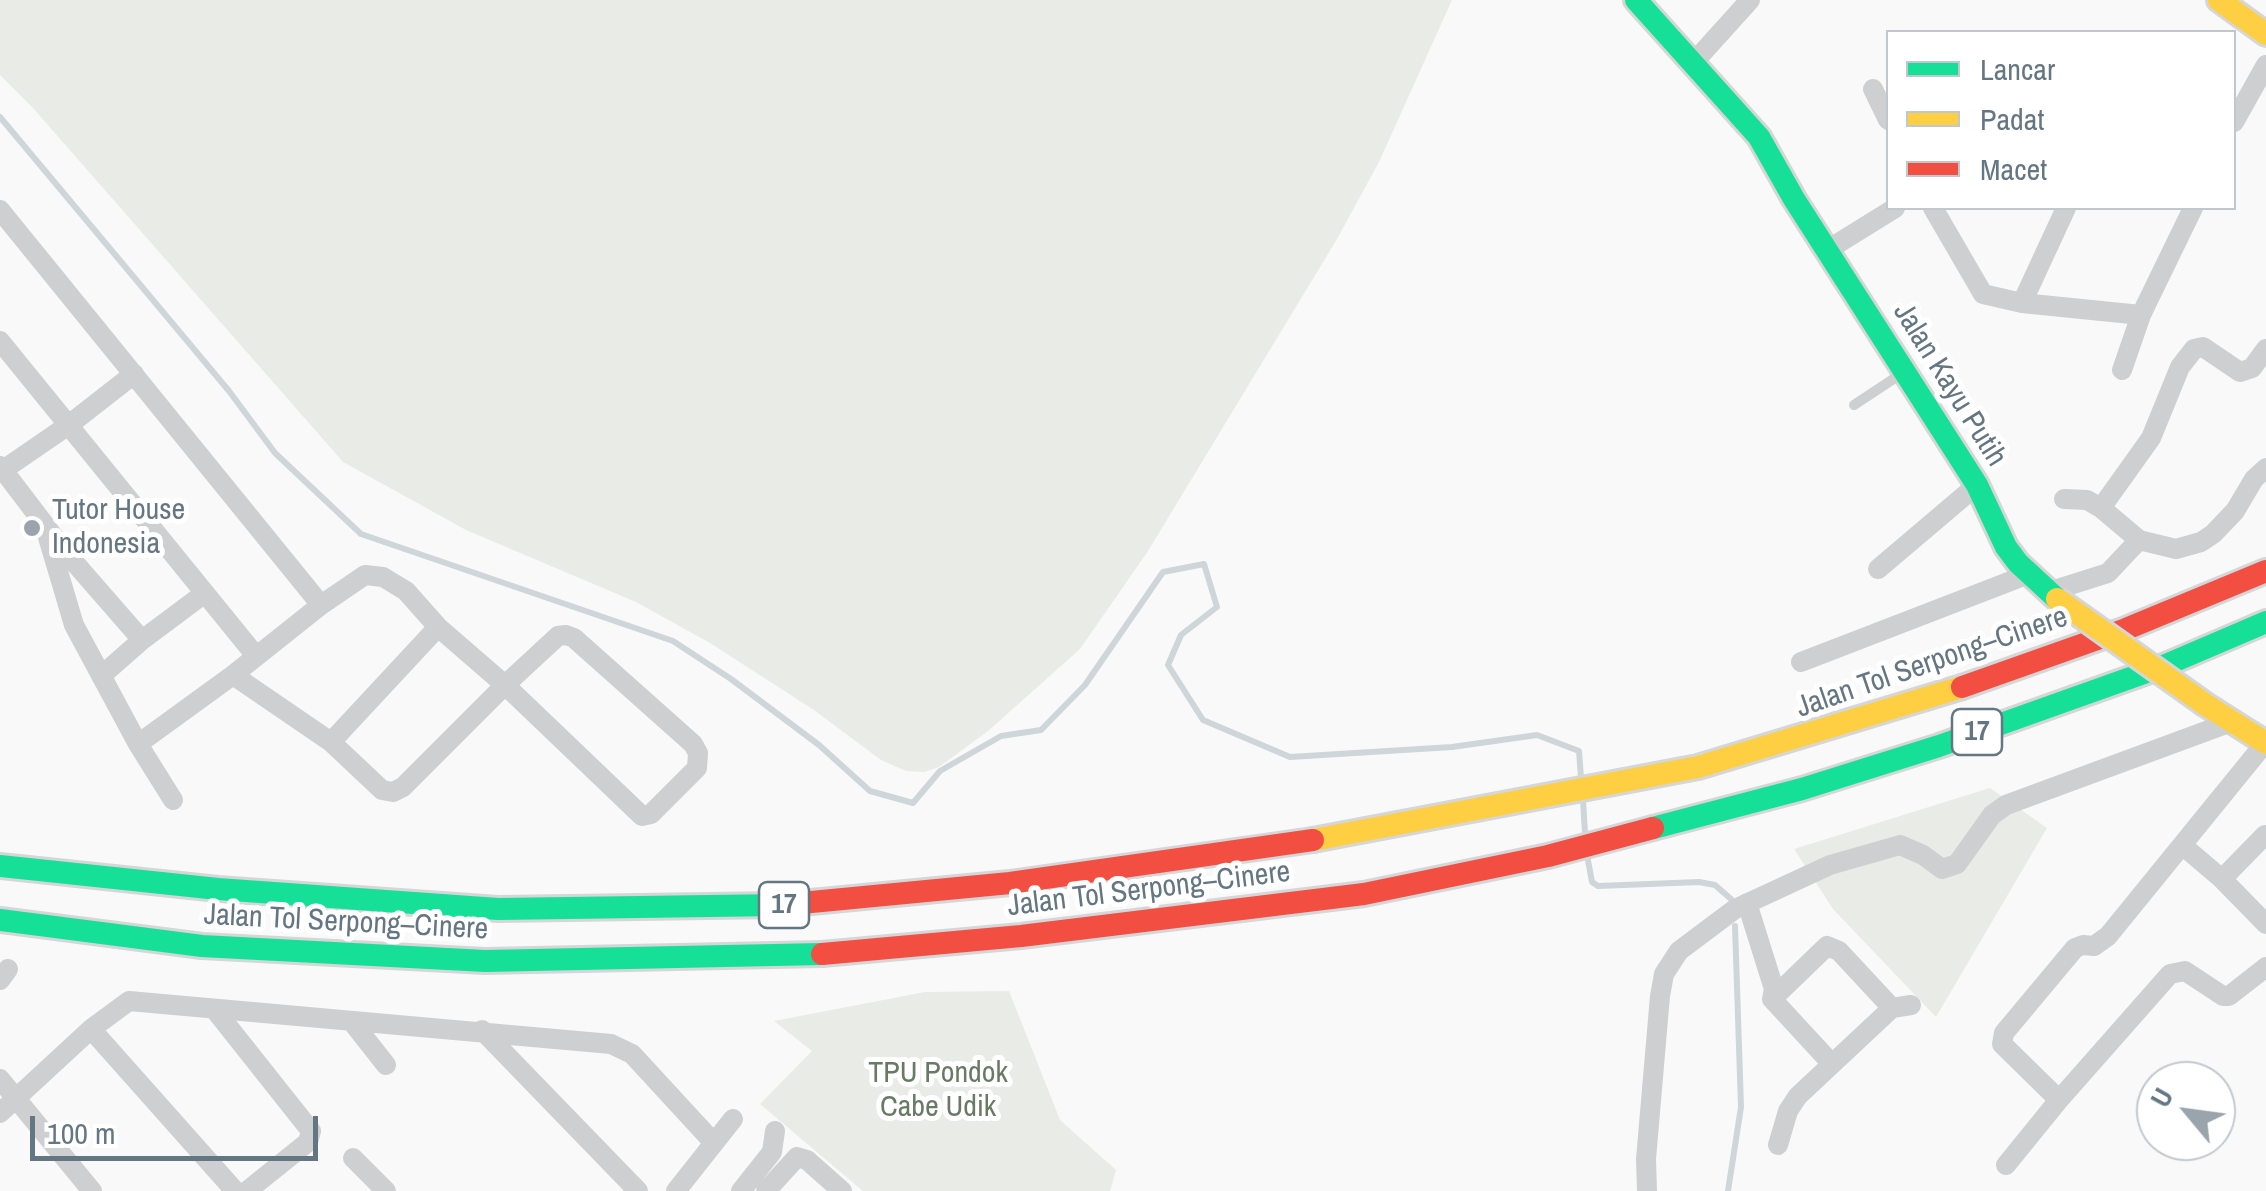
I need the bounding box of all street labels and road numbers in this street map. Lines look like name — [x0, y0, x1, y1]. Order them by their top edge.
street label: Jalan Kayu Putih — [1884, 297, 2014, 473]
street label: Jalan Tol Serpong–Cinere — [1792, 600, 2072, 726]
road number: 17 — [1952, 709, 2002, 755]
street label: Jalan Tol Serpong–Cinere — [1006, 855, 1292, 925]
road number: 17 — [759, 882, 809, 928]
street label: Jalan Tol Serpong–Cinere — [203, 898, 489, 948]

